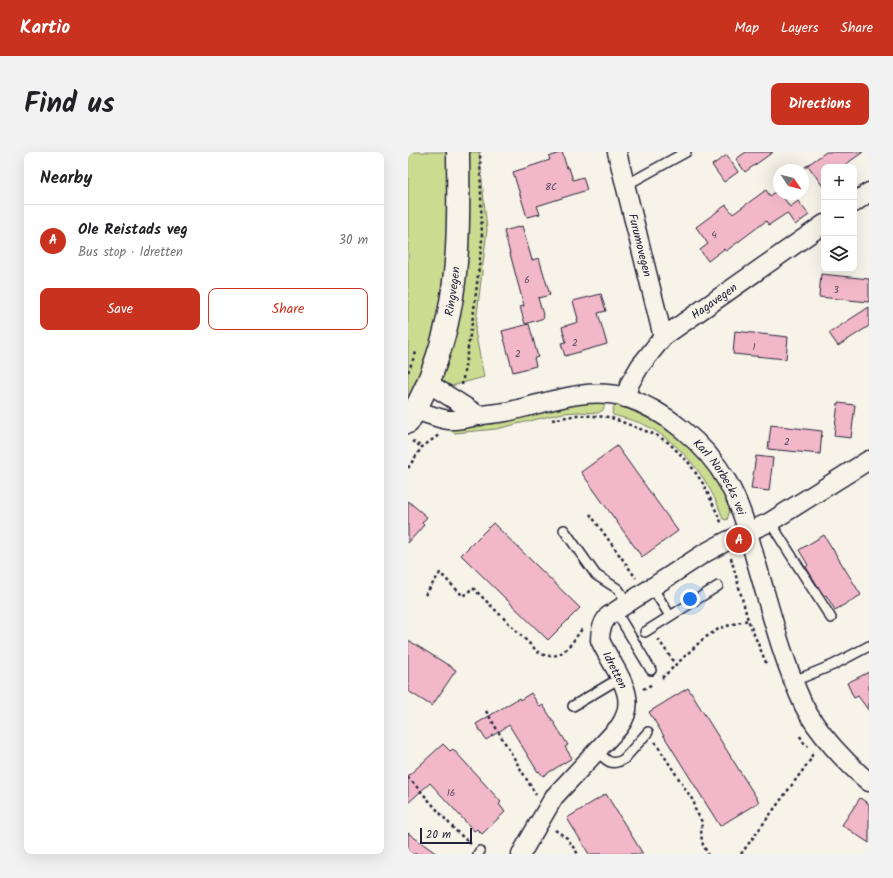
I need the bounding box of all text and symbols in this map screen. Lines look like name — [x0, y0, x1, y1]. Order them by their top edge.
text: Kartio — [20, 13, 70, 43]
text: Map — [735, 17, 759, 39]
text: Layers — [781, 17, 819, 39]
text: Share — [841, 17, 873, 39]
text: Find us — [24, 82, 115, 127]
button: Directions — [771, 83, 869, 125]
north arrow — [773, 164, 809, 200]
map controls — [821, 164, 857, 272]
button: + — [821, 164, 857, 200]
text: Nearby — [40, 165, 92, 192]
house number: 8C — [545, 179, 557, 195]
button: − — [821, 200, 857, 236]
street label: Furumovegen — [623, 212, 657, 279]
text: Ole Reistads veg — [78, 218, 188, 242]
house number: 4 — [711, 227, 717, 243]
text: A — [49, 230, 57, 251]
text: 30 m — [339, 230, 368, 251]
button: layers — [821, 236, 857, 272]
text: Bus stop · Idretten — [78, 242, 183, 263]
street label: Ringvegen — [440, 266, 466, 318]
house number: 6 — [524, 272, 530, 288]
street label: Hagavegen — [687, 279, 742, 325]
house number: 3 — [833, 282, 839, 298]
button: Save — [40, 288, 200, 330]
button: Share — [208, 288, 368, 330]
house number: 2 — [572, 335, 578, 351]
house number: 1 — [752, 339, 756, 355]
house number: 2 — [515, 346, 521, 362]
street label: Karl Norbecks vei — [688, 434, 751, 519]
house number: 2 — [784, 434, 790, 450]
pin: A — [726, 525, 752, 555]
your location — [680, 589, 700, 609]
street label: Idretten — [597, 648, 632, 692]
house number: 16 — [447, 785, 455, 801]
scale bar — [420, 826, 472, 845]
text: 20 m — [426, 826, 451, 844]

